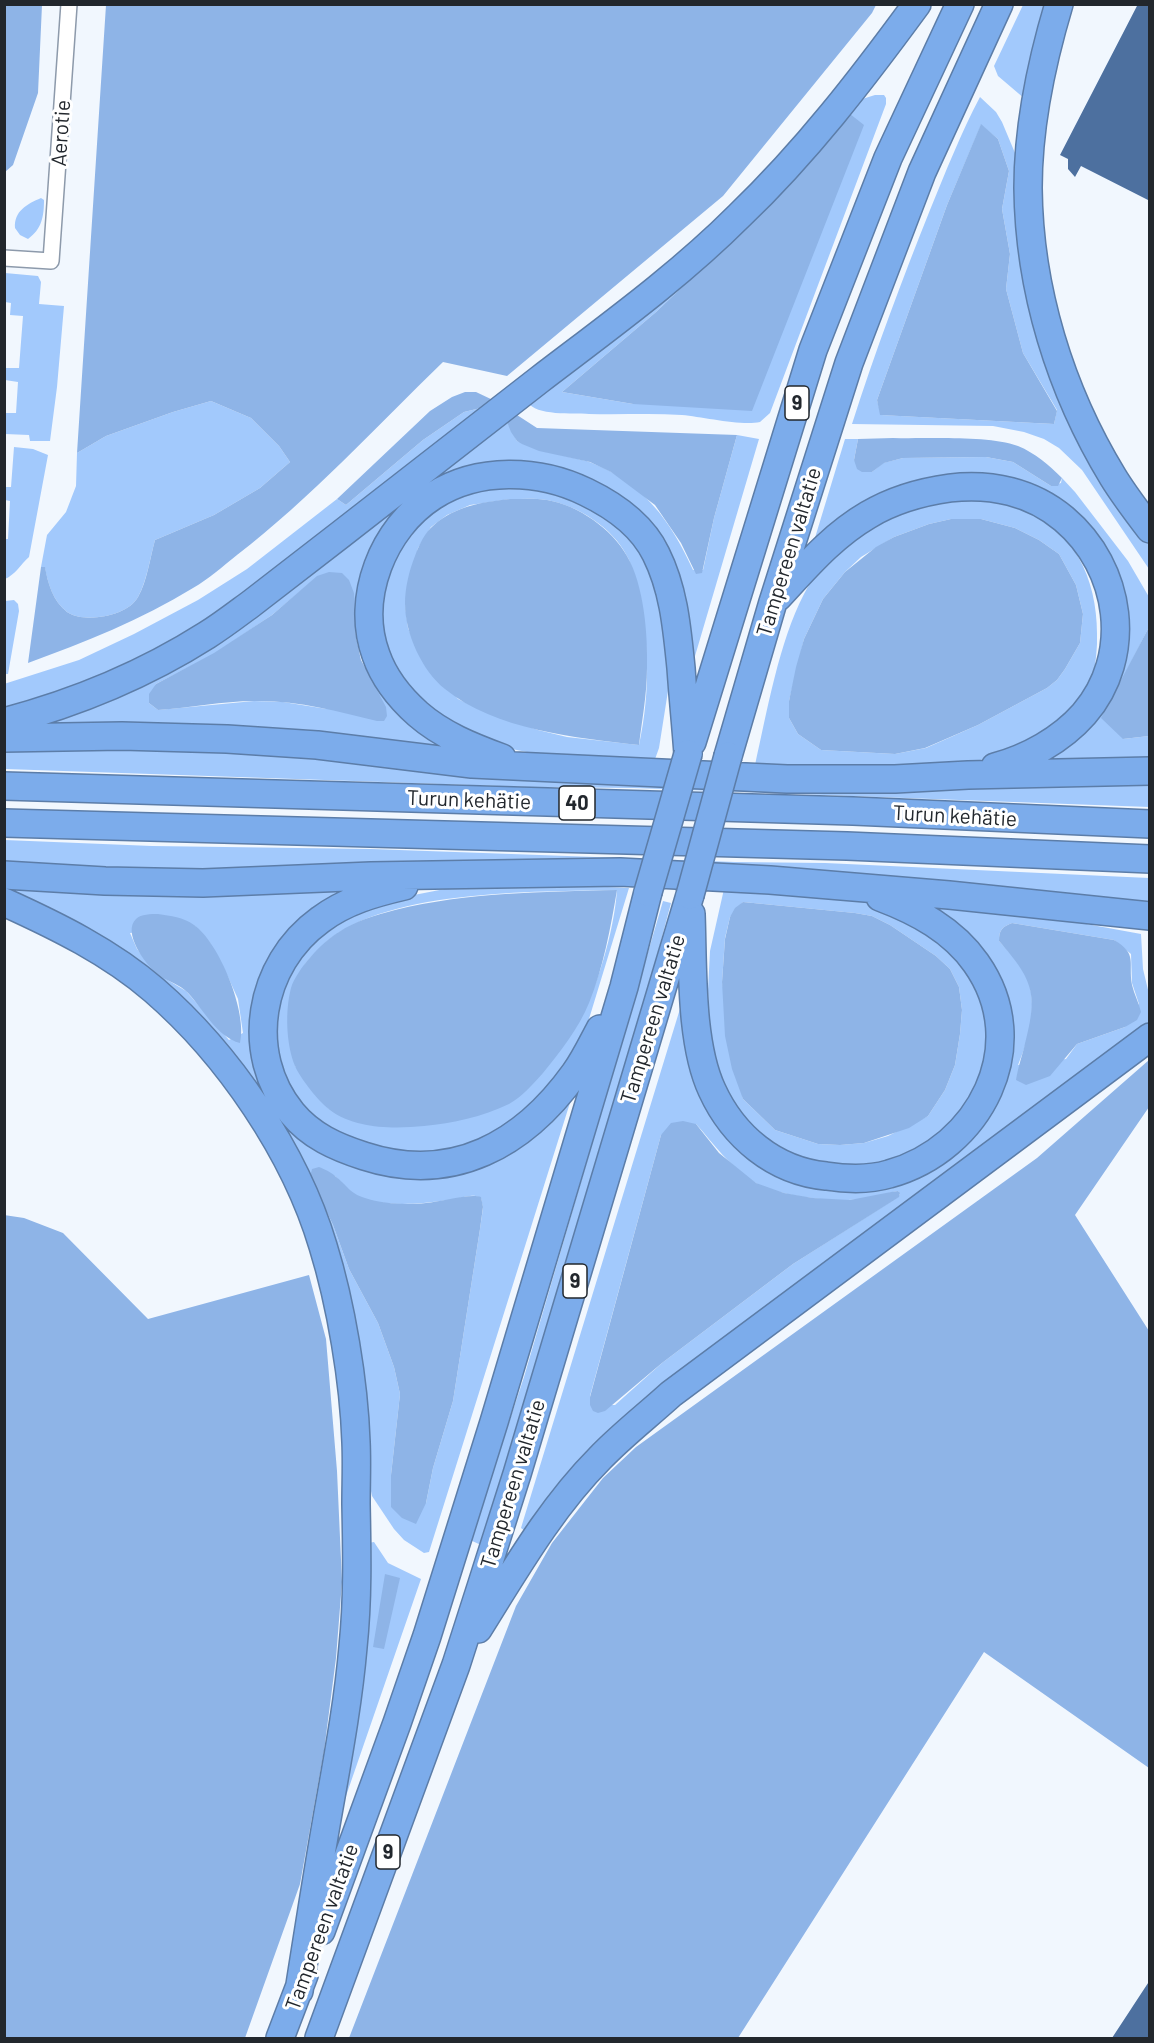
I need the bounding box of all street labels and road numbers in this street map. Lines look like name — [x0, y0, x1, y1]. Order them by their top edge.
street label: Aerotie — [46, 99, 76, 167]
road number: 9 — [785, 386, 809, 420]
street label: Tampereen valtatie — [751, 464, 827, 640]
street label: Turun kehätie — [406, 785, 532, 815]
road number: 40 — [559, 786, 595, 820]
street label: Turun kehätie — [892, 800, 1018, 832]
street label: Tampereen valtatie — [615, 931, 691, 1107]
road number: 9 — [563, 1264, 587, 1298]
street label: Tampereen valtatie — [475, 1396, 551, 1572]
road number: 9 — [376, 1835, 400, 1869]
street label: Tampereen valtatie — [280, 1840, 364, 2014]

